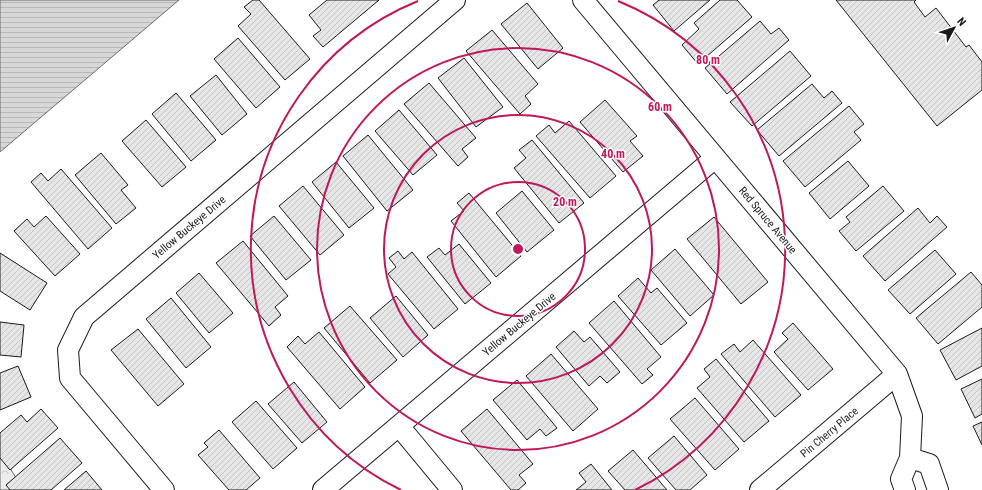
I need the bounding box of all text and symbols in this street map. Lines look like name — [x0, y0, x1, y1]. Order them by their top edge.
north arrow — [934, 8, 974, 48]
text: N — [954, 15, 969, 29]
text: 80 m — [696, 53, 720, 67]
text: 60 m — [648, 100, 672, 114]
text: 40 m — [601, 147, 625, 161]
street label: Red Spruce Avenue — [736, 184, 799, 256]
street label: Yellow Buckeye Drive — [150, 193, 228, 262]
text: 20 m — [553, 195, 577, 209]
centre of rings — [511, 242, 525, 256]
street label: Yellow Buckeye Drive — [480, 290, 558, 359]
street label: Pin Cherry Place — [798, 405, 861, 460]

